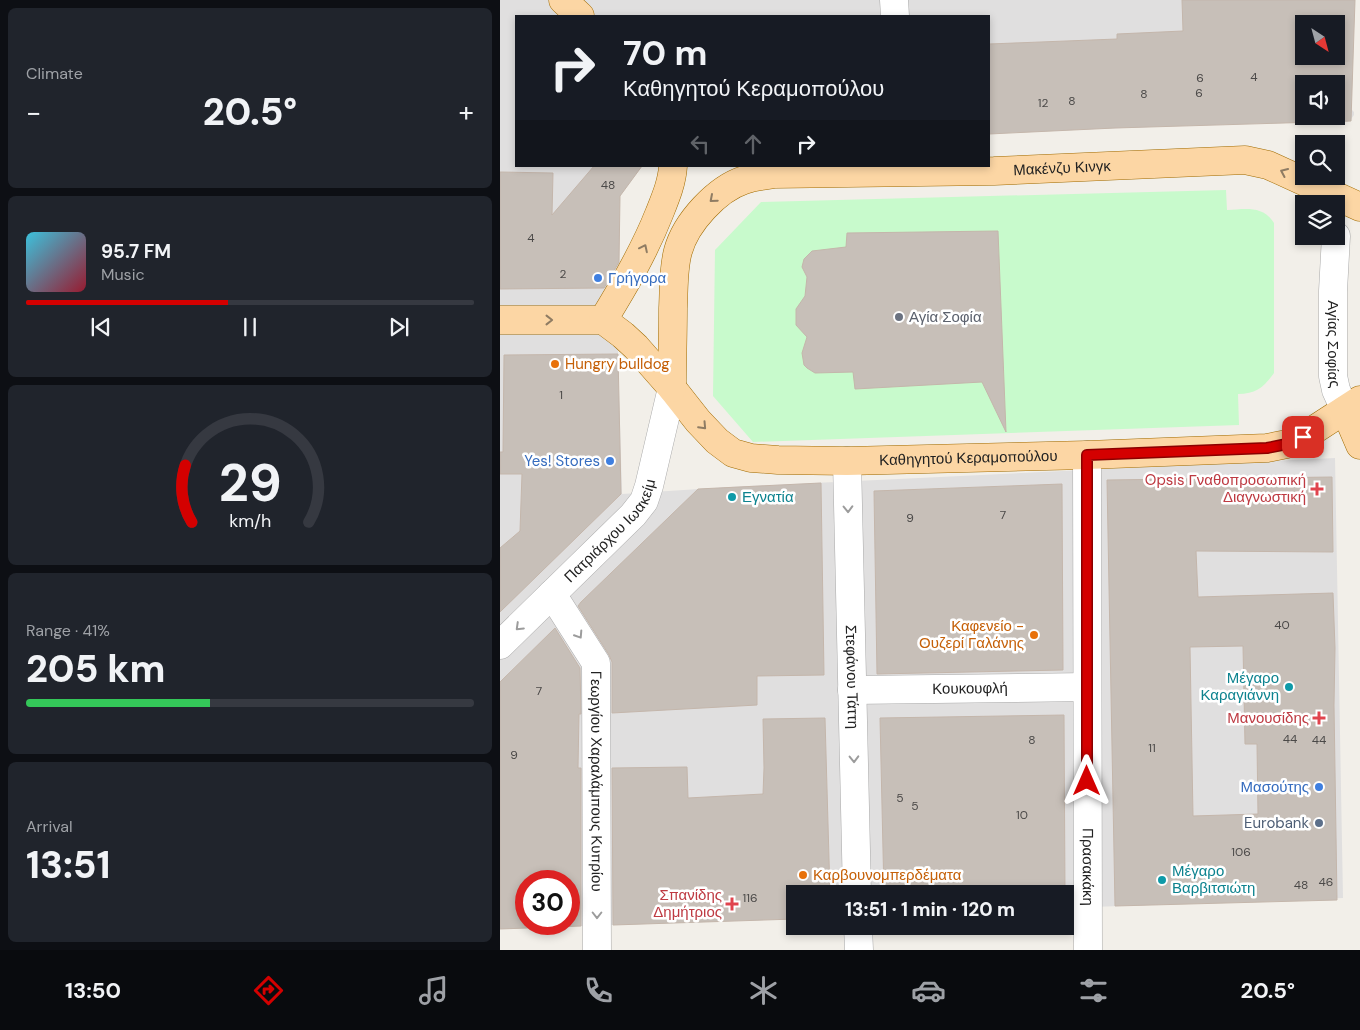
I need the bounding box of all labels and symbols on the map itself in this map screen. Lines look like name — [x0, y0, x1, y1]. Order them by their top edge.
north arrow — [1295, 15, 1345, 65]
house number: 4 — [1250, 69, 1258, 85]
house number: 6 — [1196, 70, 1204, 86]
house number: 6 — [1195, 85, 1203, 101]
house number: 8 — [1140, 86, 1148, 102]
house number: 8 — [1068, 93, 1076, 109]
house number: 12 — [1038, 95, 1048, 111]
street label: Μακένζυ Κινγκ — [1013, 156, 1112, 180]
one-way arrow — [1280, 168, 1289, 179]
house number: 48 — [601, 177, 615, 193]
one-way arrow — [710, 194, 719, 203]
house number: 4 — [527, 230, 535, 246]
one-way arrow — [638, 244, 648, 253]
house number: 2 — [560, 266, 567, 282]
place label: Γρήγορα — [608, 268, 667, 288]
marker: Γρήγορα — [592, 272, 604, 284]
street label: Αγίας Σοφίας — [1323, 300, 1345, 389]
place label: Αγία Σοφία — [909, 307, 982, 327]
marker: Αγία Σοφία — [893, 311, 905, 323]
one-way arrow — [545, 315, 553, 325]
place label: Hungry bulldog — [565, 354, 670, 374]
marker: Hungry bulldog — [549, 358, 561, 370]
house number: 1 — [559, 387, 563, 403]
pin — [1282, 416, 1324, 458]
one-way arrow — [697, 421, 706, 430]
street label: Καθηγητού Κεραμοπούλου — [879, 446, 1058, 470]
place label: Yes! Stores — [524, 451, 600, 471]
marker: Yes! Stores — [604, 455, 616, 467]
place label: Opsis Γναθοπροσωπική Διαγνωστική — [1145, 470, 1306, 507]
street label: Πατριάρχου Ιωακείμ — [560, 477, 660, 587]
marker: Opsis Γναθοπροσωπική Διαγνωστική — [1310, 482, 1324, 496]
place label: Εγνατία — [742, 487, 794, 507]
marker: Εγνατία — [726, 491, 738, 503]
one-way arrow — [843, 506, 853, 513]
house number: 7 — [1000, 507, 1006, 523]
house number: 9 — [906, 510, 914, 526]
place label: Καφενείο - Ουζερί Γαλάνης — [919, 616, 1024, 653]
house number: 40 — [1274, 617, 1290, 633]
one-way arrow — [515, 621, 524, 630]
street label: Στεφάνου Τάττη — [841, 625, 863, 729]
marker: Καφενείο - Ουζερί Γαλάνης — [1028, 629, 1040, 641]
one-way arrow — [572, 630, 582, 639]
place label: Μέγαρο Καραγιάννη — [1200, 668, 1279, 705]
street label: Γεωργίου Χαραλάμπους Κυπρίου — [586, 671, 607, 892]
street label: Κουκουφλή — [932, 678, 1008, 699]
marker: Μέγαρο Καραγιάννη — [1283, 681, 1295, 693]
house number: 7 — [536, 683, 542, 699]
place label: Μανουσίδης — [1227, 708, 1309, 728]
marker: Μανουσίδης — [1313, 712, 1325, 724]
house number: 44 — [1283, 731, 1297, 747]
house number: 8 — [1028, 732, 1036, 748]
house number: 44 — [1312, 732, 1326, 748]
house number: 11 — [1148, 740, 1156, 756]
house number: 9 — [510, 747, 518, 763]
position arrow — [1060, 754, 1112, 806]
one-way arrow — [849, 756, 859, 763]
place label: Μασούτης — [1241, 777, 1309, 797]
marker: Μασούτης — [1313, 781, 1325, 793]
house number: 5 — [896, 790, 904, 806]
house number: 5 — [911, 798, 919, 814]
house number: 10 — [1016, 807, 1028, 823]
place label: Eurobank — [1244, 813, 1309, 833]
marker: Eurobank — [1313, 817, 1325, 829]
street label: Πρασακάκη — [1078, 828, 1098, 906]
house number: 106 — [1231, 844, 1251, 860]
place label: Μέγαρο Βαρβιτσιώτη — [1172, 861, 1255, 898]
place label: Καρβουνομπερδέματα — [813, 865, 962, 885]
marker: Καρβουνομπερδέματα — [797, 869, 809, 881]
speed limit sign: 30 — [515, 870, 580, 935]
marker: Μέγαρο Βαρβιτσιώτη — [1156, 874, 1168, 886]
house number: 46 — [1319, 874, 1333, 890]
house number: 48 — [1294, 877, 1308, 893]
place label: Σπανίδης Δημήτριος — [653, 885, 722, 922]
house number: 116 — [742, 890, 758, 906]
marker: Σπανίδης Δημήτριος — [726, 898, 738, 910]
one-way arrow — [592, 912, 602, 919]

